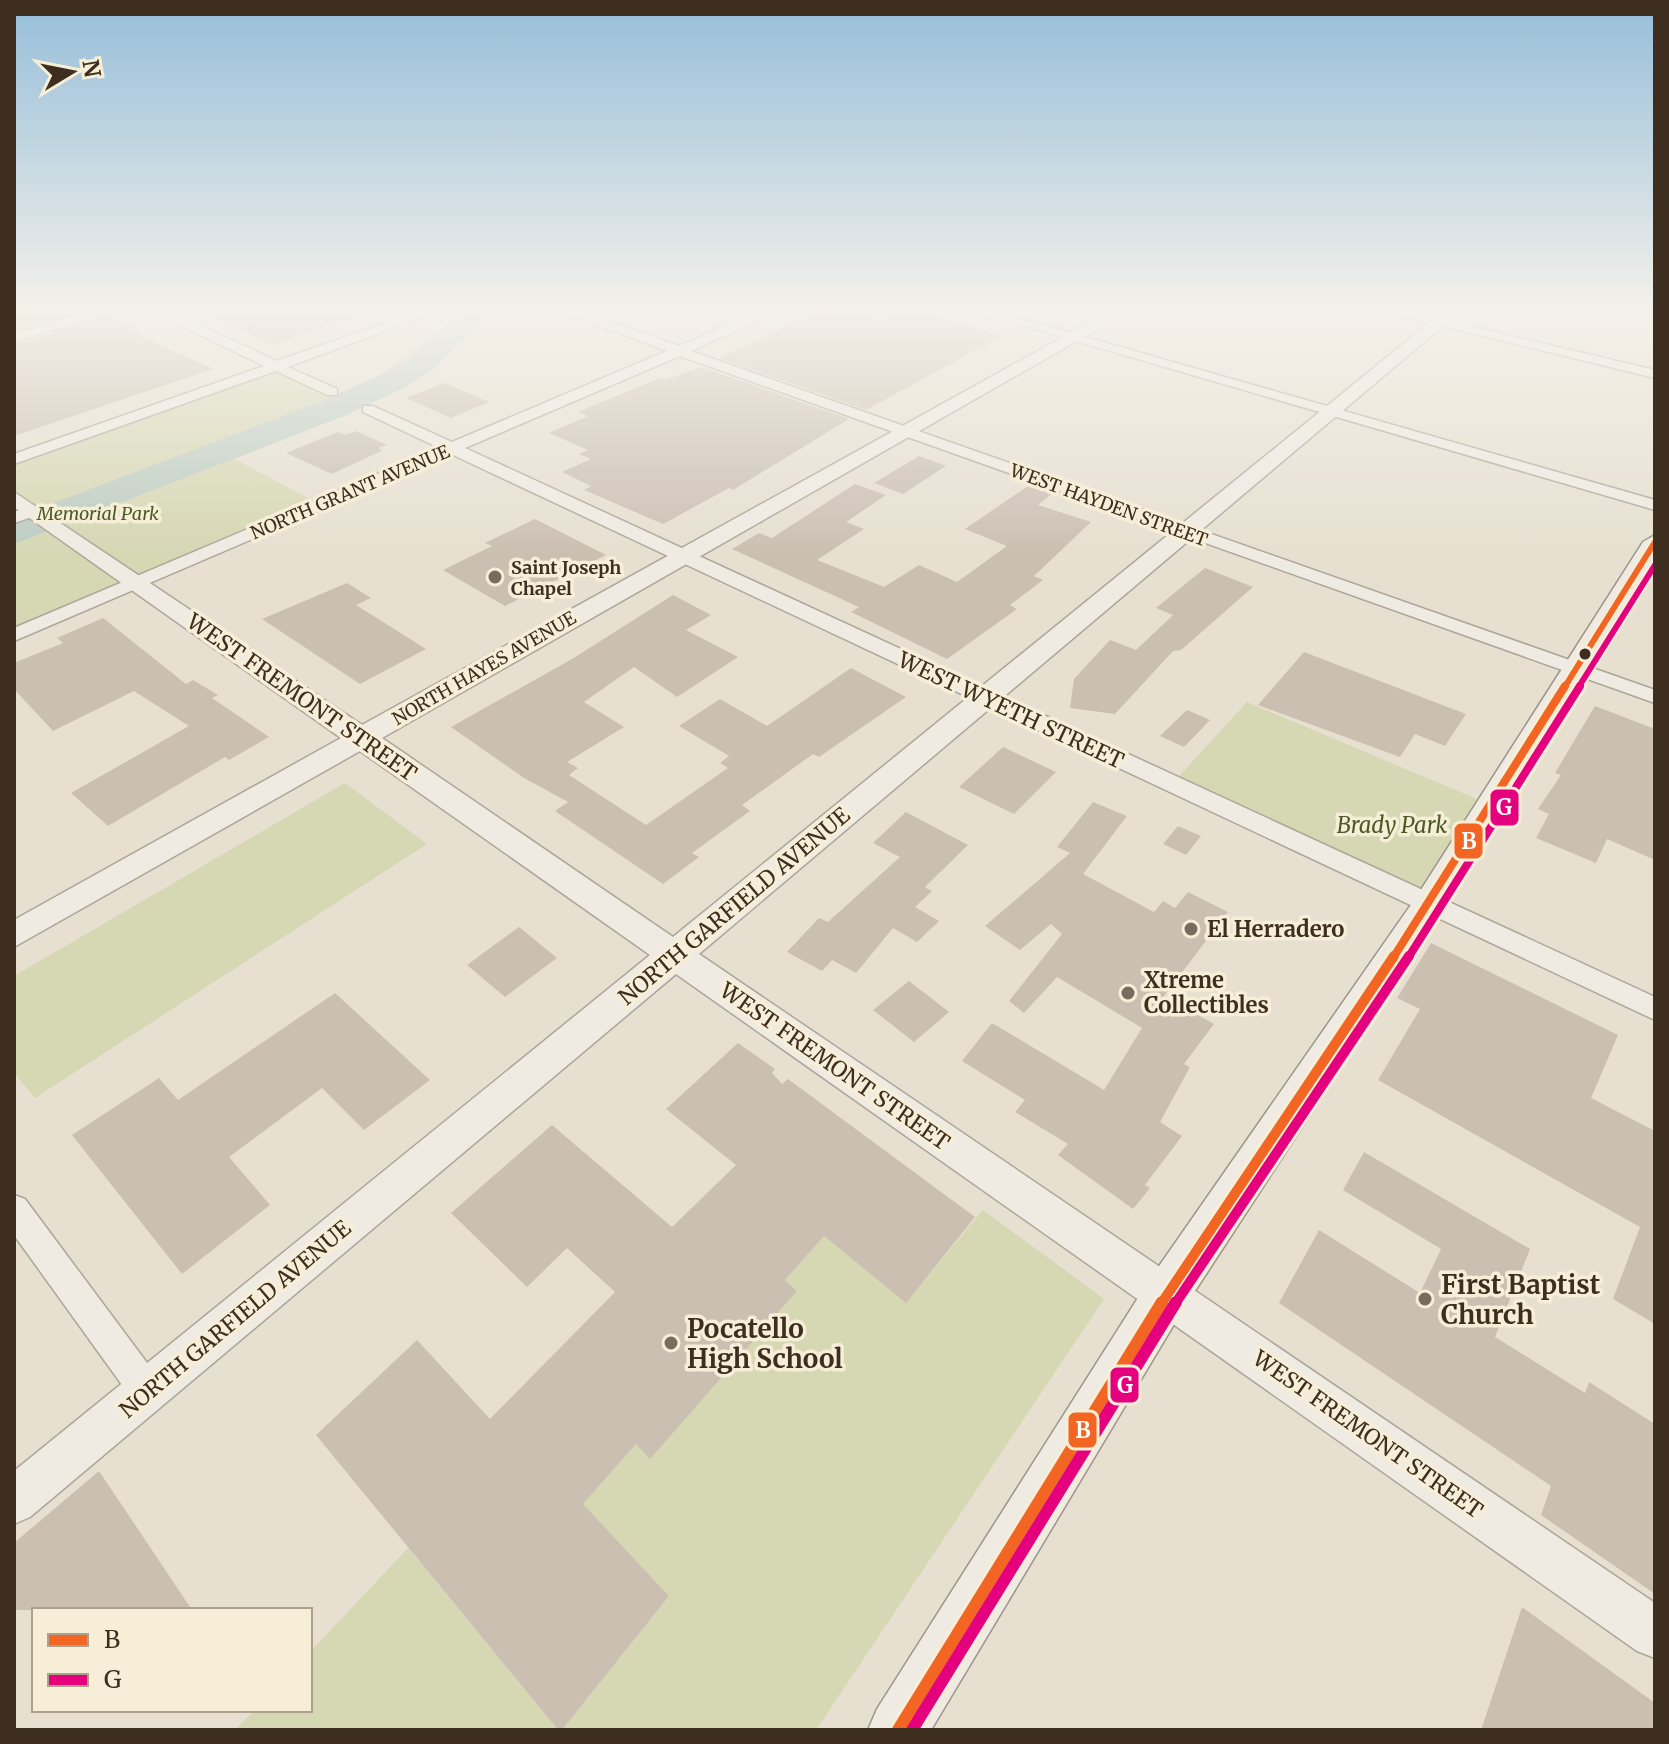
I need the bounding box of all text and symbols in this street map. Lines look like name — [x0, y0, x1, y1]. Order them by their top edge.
north arrow — [32, 32, 112, 112]
text: N — [76, 58, 107, 80]
street label: NORTH GRANT AVENUE — [247, 439, 453, 544]
street label: WEST HAYDEN STREET — [1006, 458, 1211, 552]
park label: Memorial Park — [36, 502, 159, 525]
place label: Saint Joseph Chapel — [511, 556, 621, 600]
marker: Saint Joseph Chapel — [486, 568, 504, 586]
street label: WEST FREMONT STREET — [181, 606, 422, 787]
street label: NORTH HAYES AVENUE — [388, 606, 580, 730]
street label: WEST WYETH STREET — [893, 645, 1128, 775]
unlabelled marker — [1577, 646, 1593, 662]
line badge: G — [1489, 788, 1520, 827]
text: G — [1496, 793, 1512, 821]
street label: NORTH GARFIELD AVENUE — [613, 801, 855, 1011]
park label: Brady Park — [1337, 811, 1447, 839]
line badge: B — [1453, 822, 1484, 860]
text: B — [1461, 827, 1477, 855]
place label: El Herradero — [1207, 915, 1344, 943]
marker: El Herradero — [1182, 920, 1200, 938]
place label: Xtreme Collectibles — [1144, 966, 1269, 1019]
street label: WEST FREMONT STREET — [714, 975, 955, 1156]
marker: Xtreme Collectibles — [1119, 984, 1137, 1002]
street label: NORTH GARFIELD AVENUE — [114, 1214, 356, 1424]
place label: First Baptist Church — [1441, 1268, 1601, 1331]
marker: First Baptist Church — [1416, 1290, 1434, 1308]
place label: Pocatello High School — [687, 1312, 843, 1375]
marker: Pocatello High School — [662, 1334, 680, 1352]
street label: WEST FREMONT STREET — [1247, 1343, 1488, 1524]
line badge: G — [1109, 1366, 1140, 1404]
text: G — [1117, 1371, 1133, 1399]
line badge: B — [1067, 1411, 1098, 1449]
text: B — [1075, 1416, 1091, 1444]
legend — [32, 1608, 312, 1712]
text: B — [104, 1624, 120, 1655]
text: G — [104, 1664, 122, 1695]

